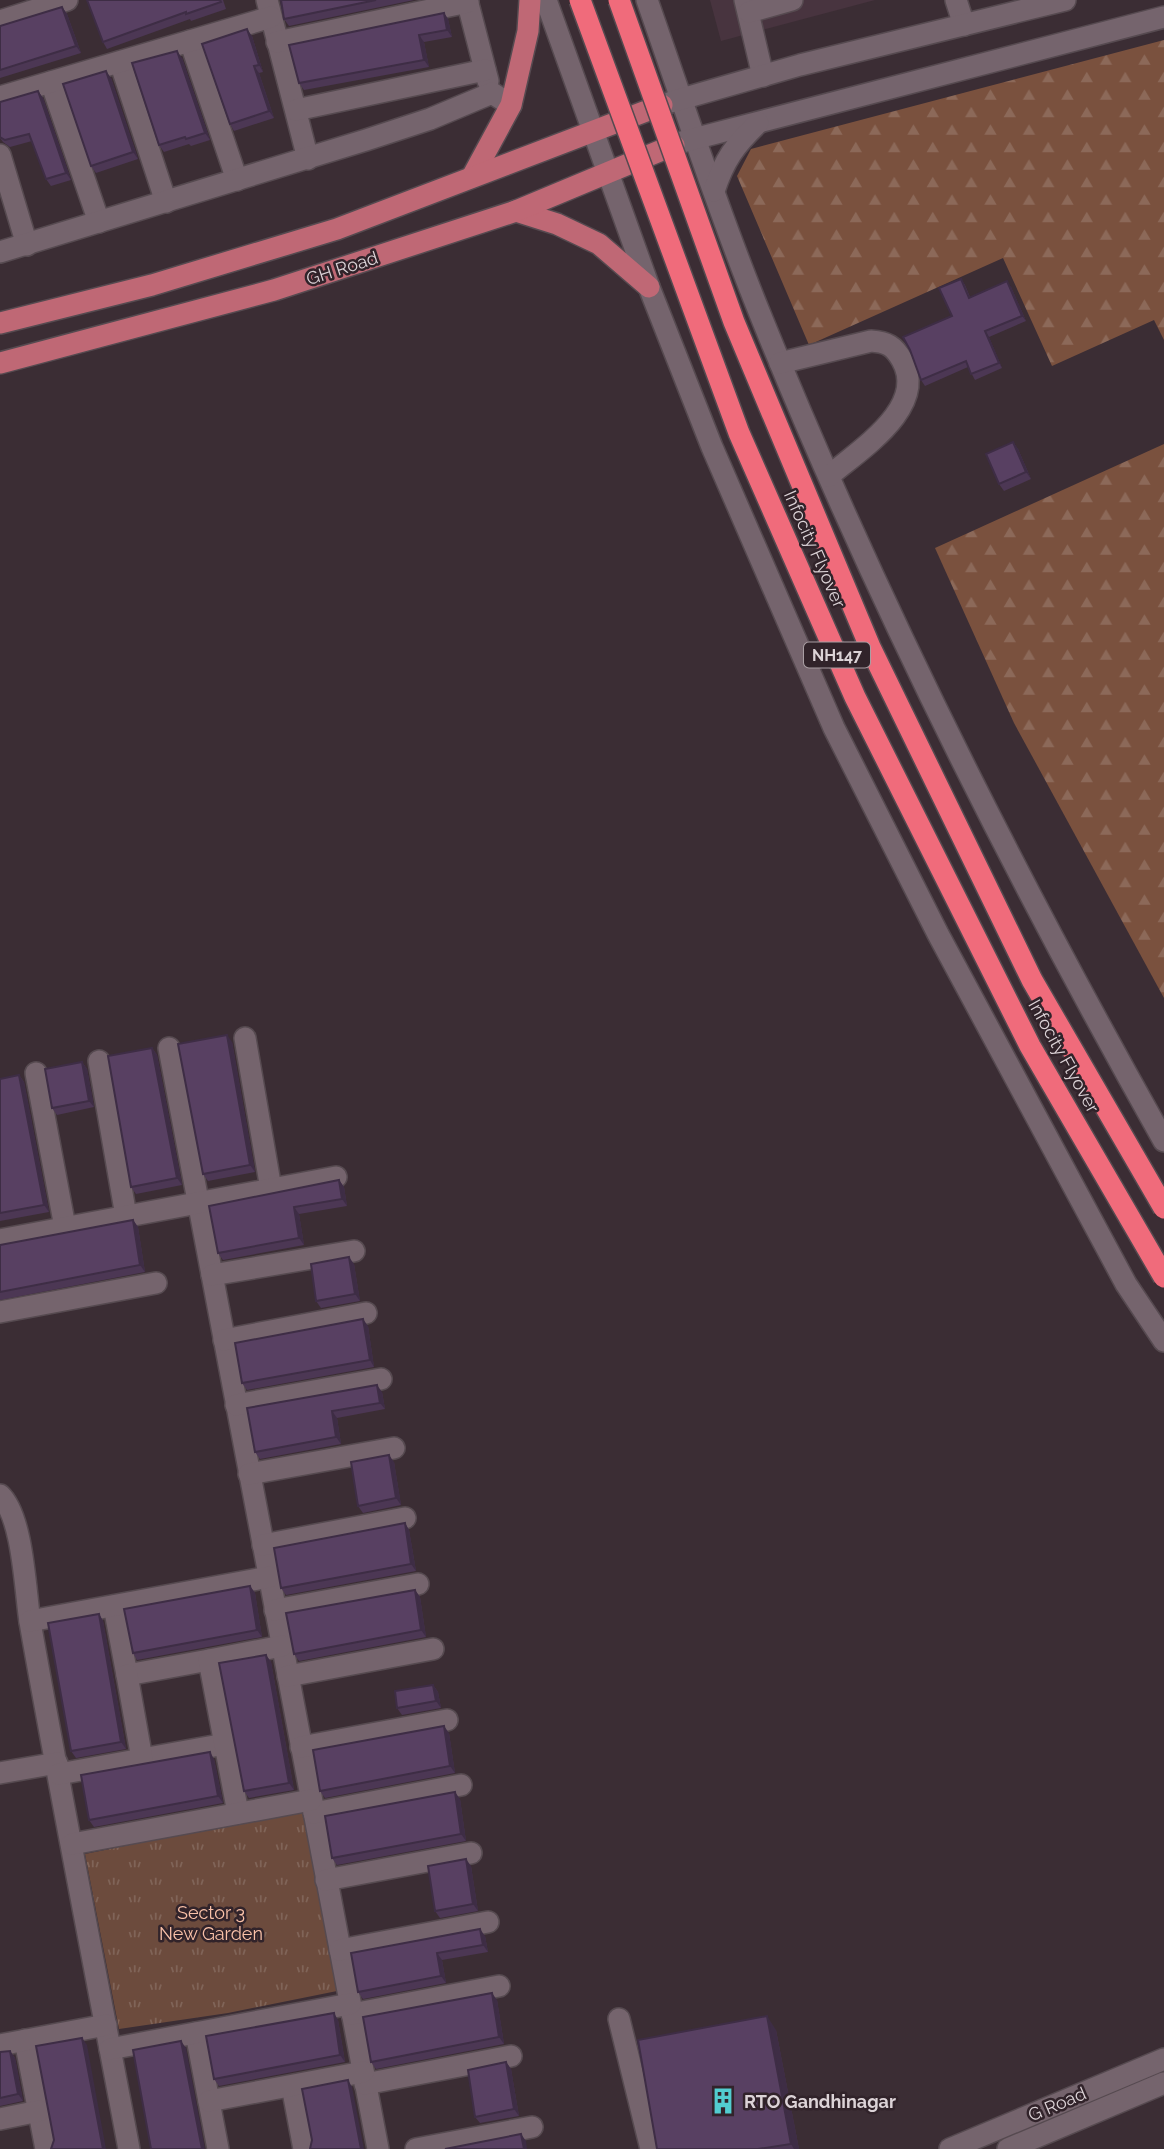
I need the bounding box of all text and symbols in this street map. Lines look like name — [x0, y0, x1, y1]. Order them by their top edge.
street label: GH Road — [304, 247, 380, 289]
street label: Infocity Flyover — [780, 487, 851, 611]
road number: NH147 — [804, 642, 870, 668]
street label: Infocity Flyover — [1024, 996, 1104, 1117]
park label: Sector 3 New Garden — [159, 1902, 263, 1944]
street label: G Road — [1025, 2082, 1089, 2126]
building icon: RTO Gandhinagar — [708, 2086, 738, 2116]
place label: RTO Gandhinagar — [744, 2091, 896, 2112]

